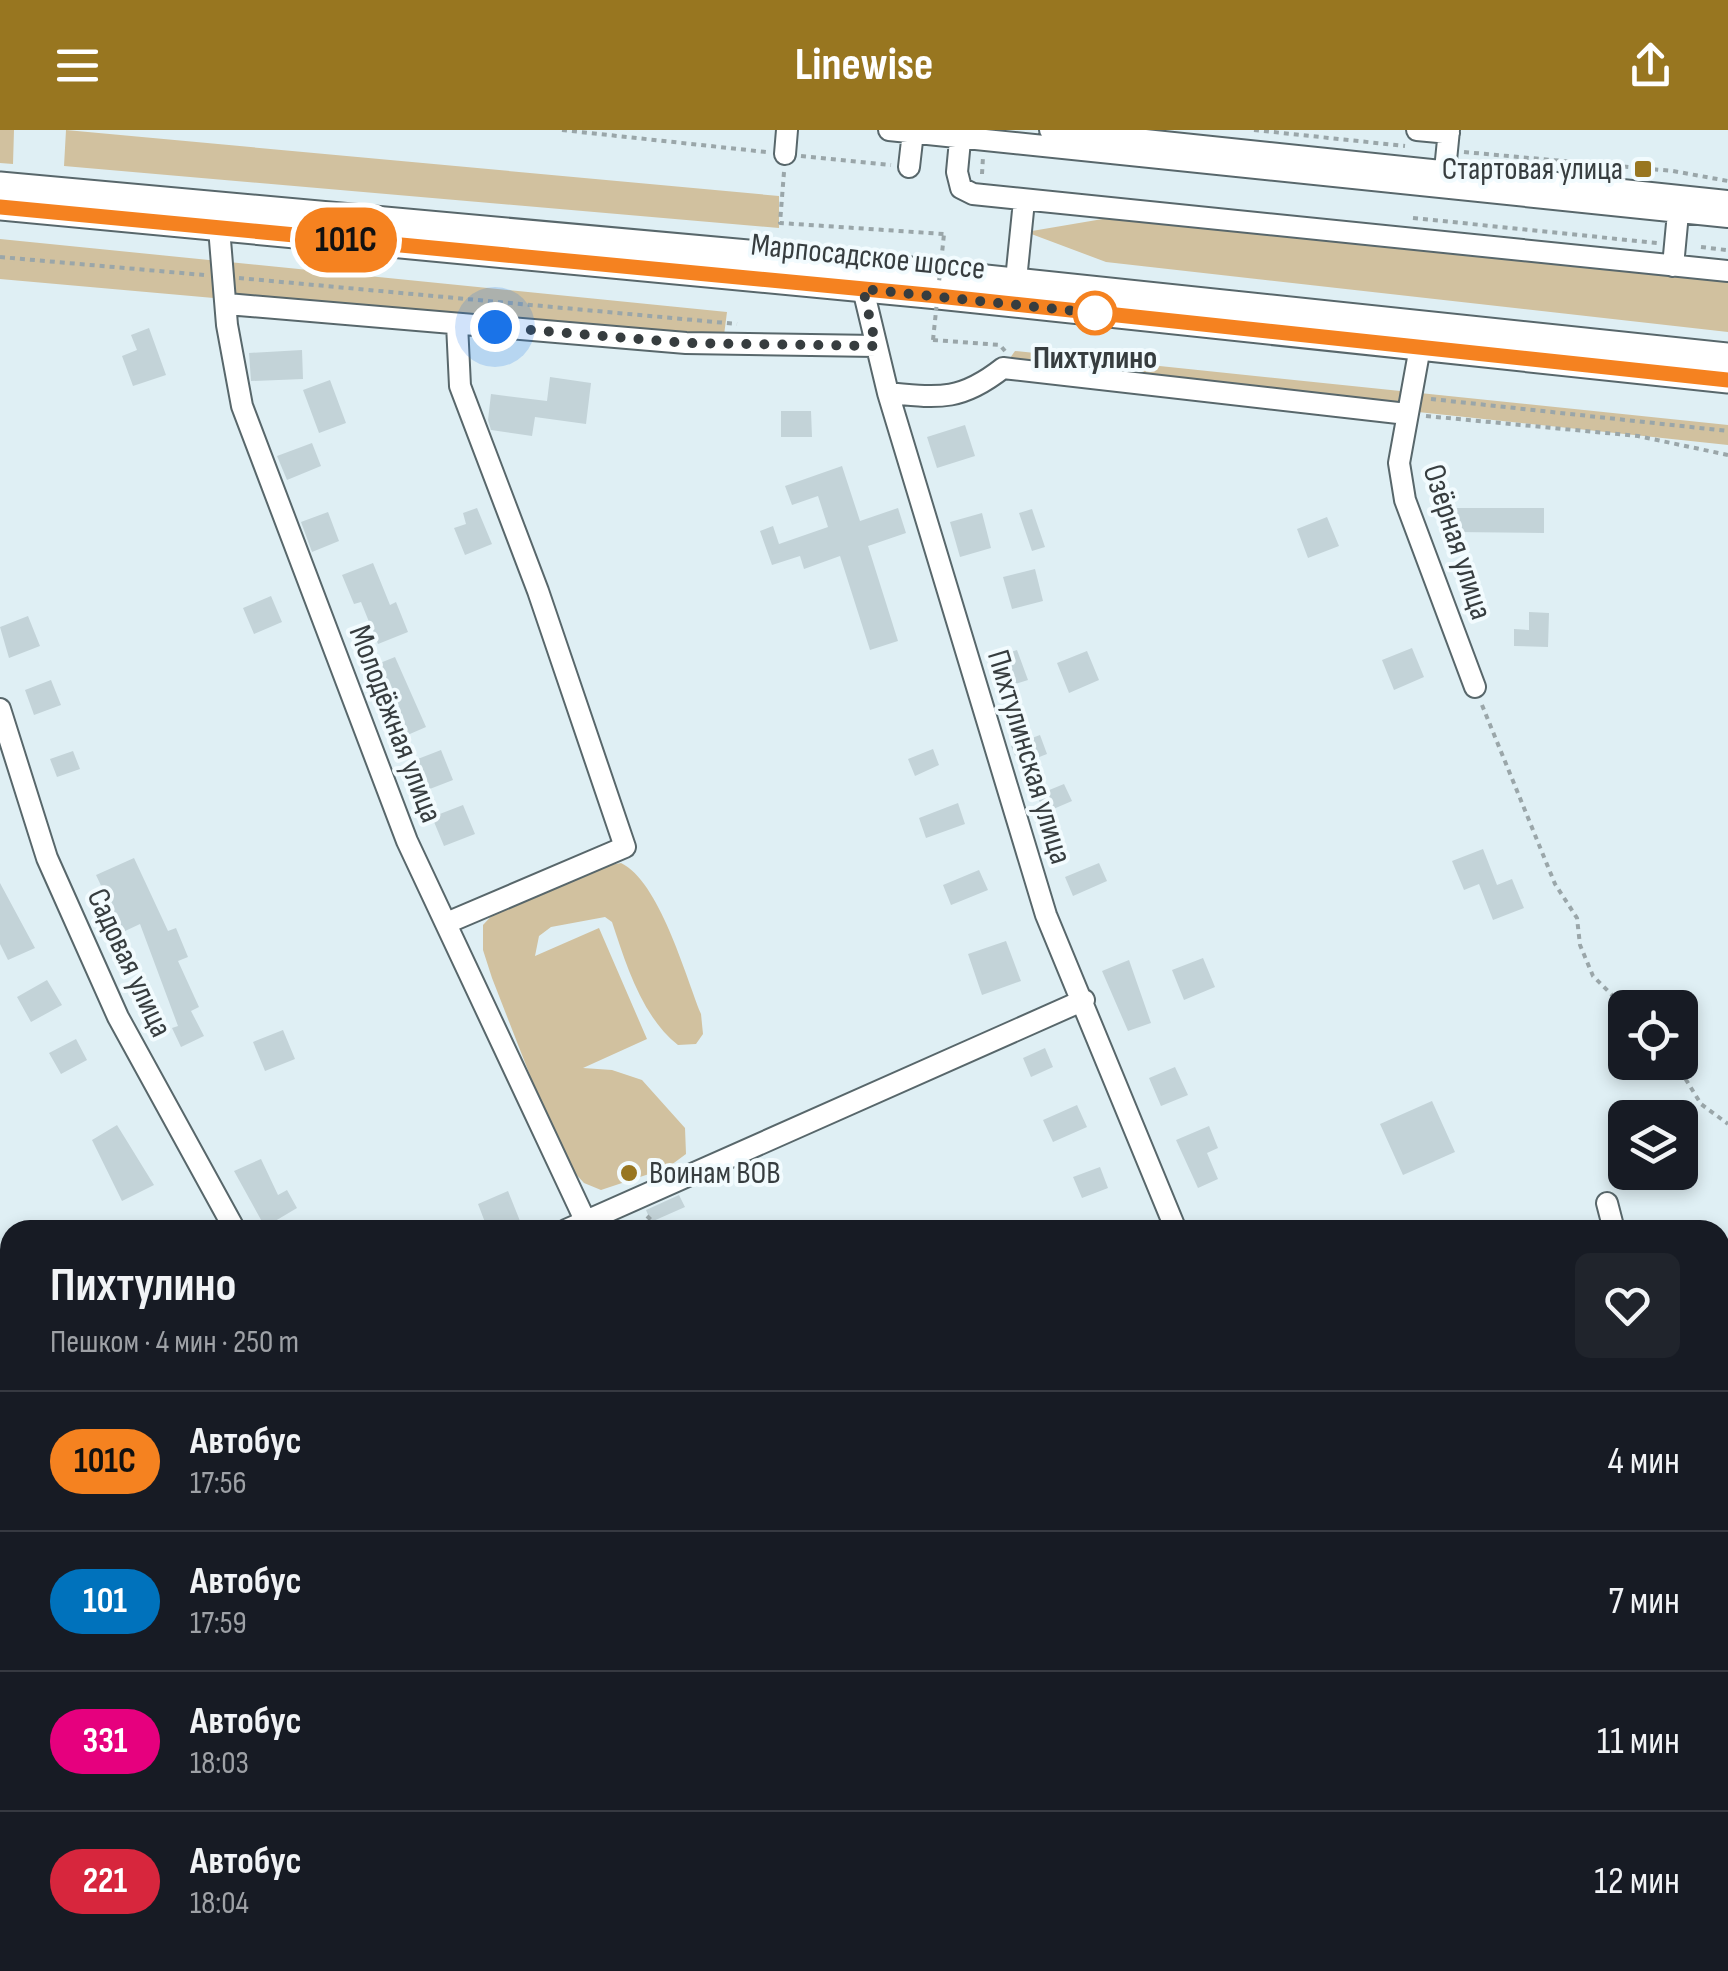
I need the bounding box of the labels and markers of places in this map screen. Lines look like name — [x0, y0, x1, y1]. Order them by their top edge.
place label: Стартовая улица — [1442, 150, 1623, 189]
marker: Стартовая улица — [1632, 158, 1654, 180]
marker: Пихтулино — [1074, 292, 1116, 334]
place label: Пихтулино — [1033, 339, 1157, 378]
place label: Воинам ВОВ — [649, 1154, 781, 1193]
marker: Воинам ВОВ — [618, 1162, 640, 1184]

